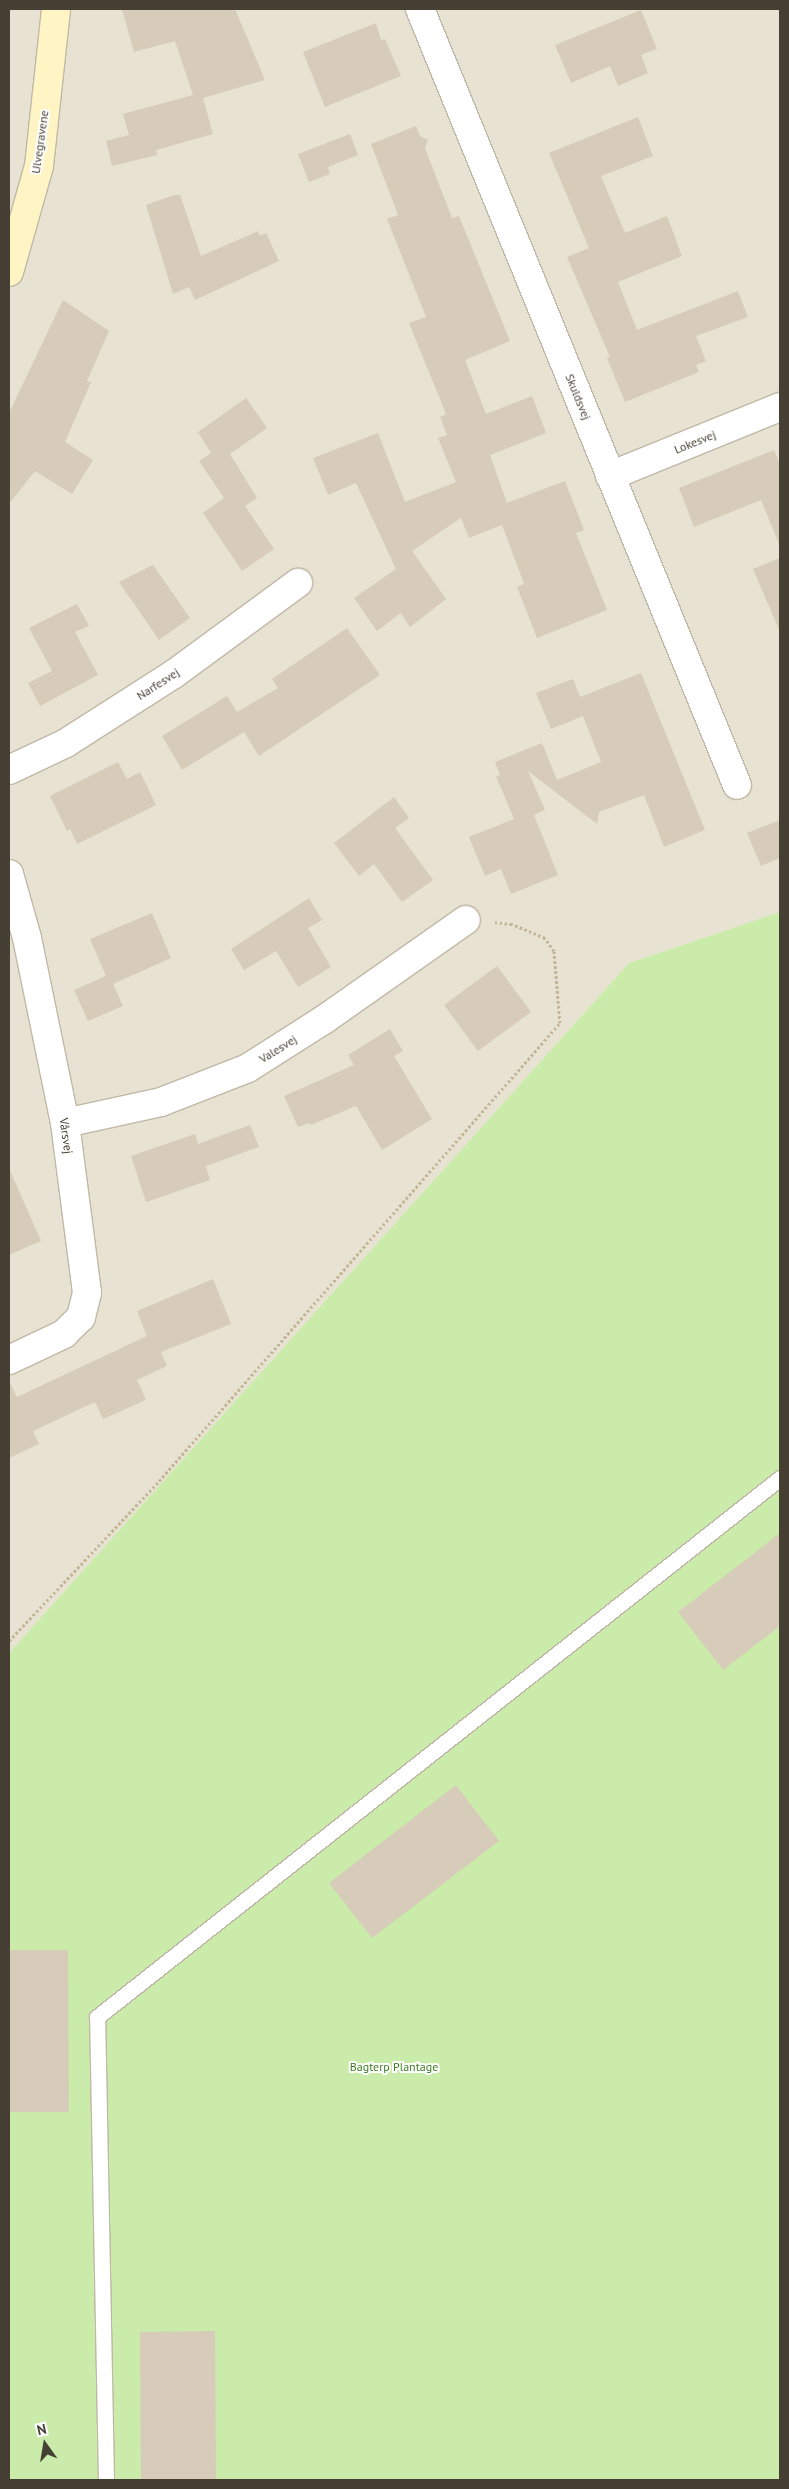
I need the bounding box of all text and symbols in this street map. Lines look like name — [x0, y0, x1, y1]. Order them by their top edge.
street label: Ulvegravene — [28, 109, 52, 175]
street label: Skuldsvej — [562, 372, 594, 422]
street label: Lokesvej — [672, 427, 718, 457]
street label: Narfesvej — [134, 665, 182, 703]
street label: Valesvej — [256, 1032, 300, 1066]
street label: Vårsvej — [56, 1117, 76, 1155]
park label: Bagterp Plantage — [350, 2060, 438, 2074]
north arrow — [20, 2419, 70, 2469]
text: N — [35, 2420, 48, 2439]

